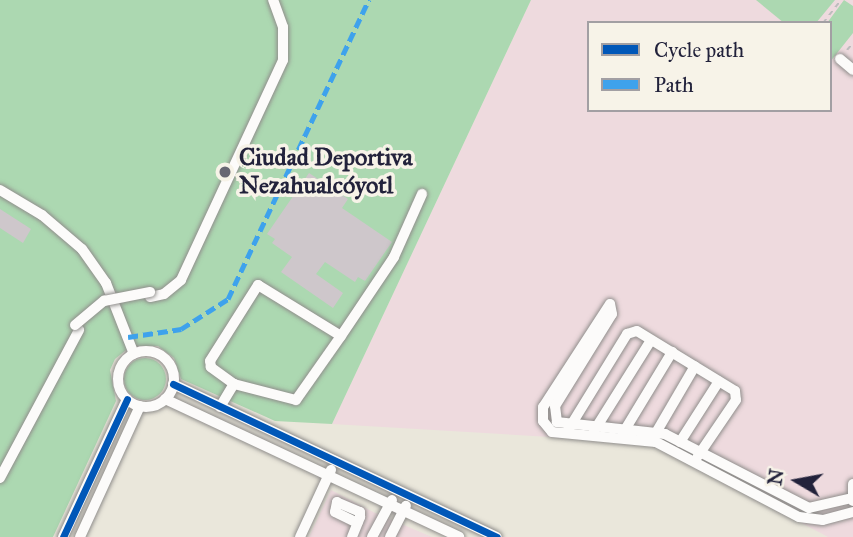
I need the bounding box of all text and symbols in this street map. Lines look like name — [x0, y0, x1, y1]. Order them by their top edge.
legend — [587, 21, 832, 112]
text: Cycle path — [654, 37, 744, 63]
text: Path — [654, 72, 694, 98]
place label: Ciudad Deportiva Nezahualcóyotl — [239, 144, 413, 200]
marker: Ciudad Deportiva Nezahualcóyotl — [217, 164, 233, 180]
north arrow — [762, 446, 832, 516]
text: N — [763, 467, 789, 487]

